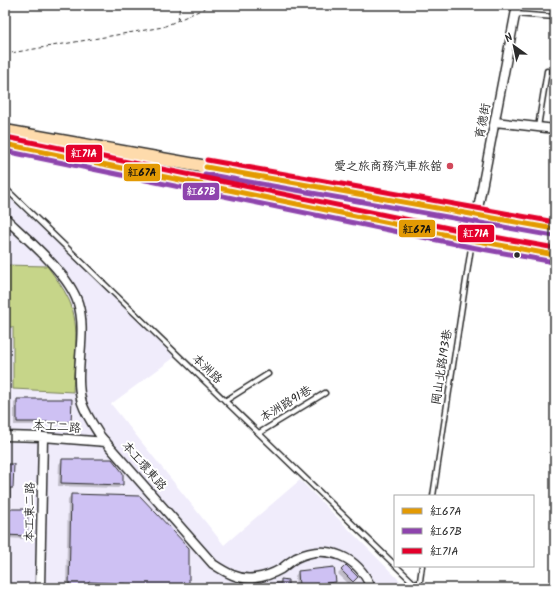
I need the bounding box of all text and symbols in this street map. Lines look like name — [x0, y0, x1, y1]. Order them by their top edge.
north arrow — [494, 26, 534, 66]
text: N — [501, 29, 517, 48]
street label: 育德街 — [470, 102, 496, 140]
line badge: 紅71A — [65, 144, 103, 163]
text: 紅71A — [71, 145, 97, 163]
place label: 愛之旅商務汽車旅舘 — [334, 157, 442, 176]
marker: 愛之旅商務汽車旅舘 — [445, 161, 455, 171]
line badge: 紅67A — [123, 163, 161, 182]
text: 紅67A — [127, 164, 157, 182]
line badge: 紅67B — [182, 182, 220, 201]
text: 紅67B — [186, 183, 216, 201]
line badge: 紅67A — [398, 219, 436, 238]
text: 紅67A — [402, 221, 432, 239]
line badge: 紅71A — [457, 224, 495, 243]
text: 紅71A — [463, 225, 489, 243]
unlabelled marker — [512, 250, 522, 260]
street label: 岡山北路193巷 — [427, 328, 457, 406]
street label: 本洲路 — [187, 350, 227, 388]
street label: 本洲路91巷 — [256, 381, 316, 427]
street label: 本工二路 — [32, 416, 82, 438]
street label: 本工環東路 — [117, 437, 171, 495]
street label: 本工東二路 — [20, 482, 40, 542]
legend — [394, 495, 534, 567]
text: 紅67A — [430, 502, 462, 521]
text: 紅67B — [430, 522, 462, 541]
text: 紅71A — [430, 542, 459, 561]

